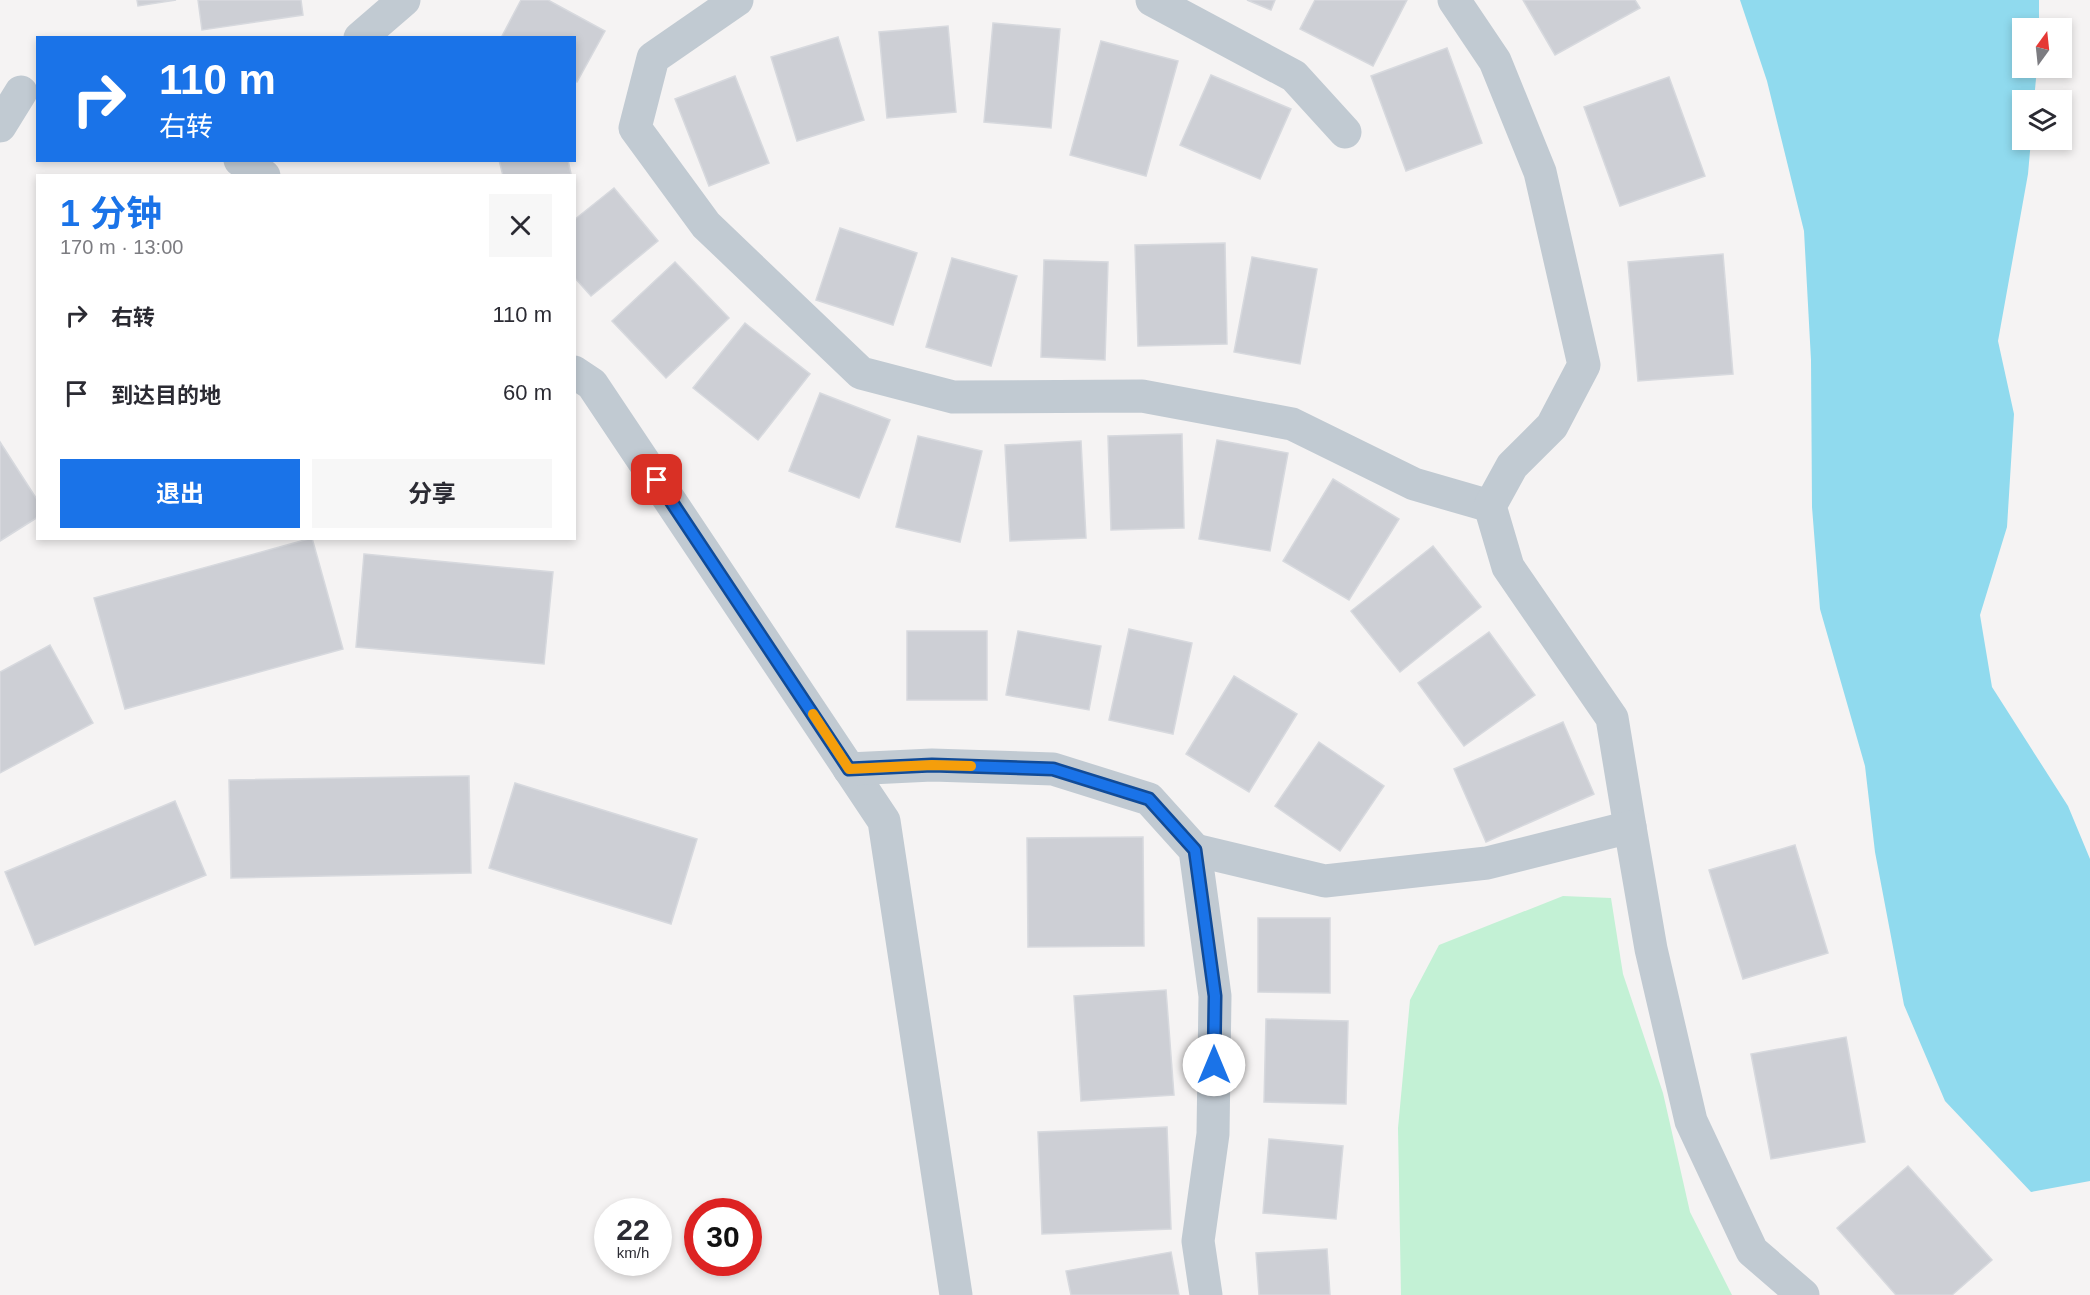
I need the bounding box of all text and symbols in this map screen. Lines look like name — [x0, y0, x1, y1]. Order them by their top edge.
north arrow — [2012, 18, 2072, 78]
map controls — [2012, 18, 2072, 150]
text: 110 m — [159, 56, 276, 103]
icon: right — [60, 60, 138, 138]
button: layers — [2012, 90, 2072, 150]
text: 右转 — [159, 112, 213, 142]
text: 1 分钟 — [60, 193, 162, 234]
button: close — [489, 194, 552, 257]
text: 170 m · 13:00 — [60, 236, 183, 258]
icon: right — [60, 299, 93, 332]
text: 110 m — [492, 302, 552, 327]
text: 右转 — [111, 305, 155, 330]
icon: arrive — [60, 377, 93, 410]
text: 60 m — [503, 380, 552, 405]
text: 到达目的地 — [111, 383, 221, 408]
pin — [631, 454, 682, 505]
button: 退出 — [60, 459, 300, 528]
button: 分享 — [312, 459, 552, 528]
icon: arrive — [640, 463, 673, 496]
position arrow — [1182, 1033, 1246, 1097]
speed limit sign: 30 — [684, 1198, 762, 1276]
text: 22 — [616, 1213, 650, 1246]
text: km/h — [617, 1244, 649, 1261]

